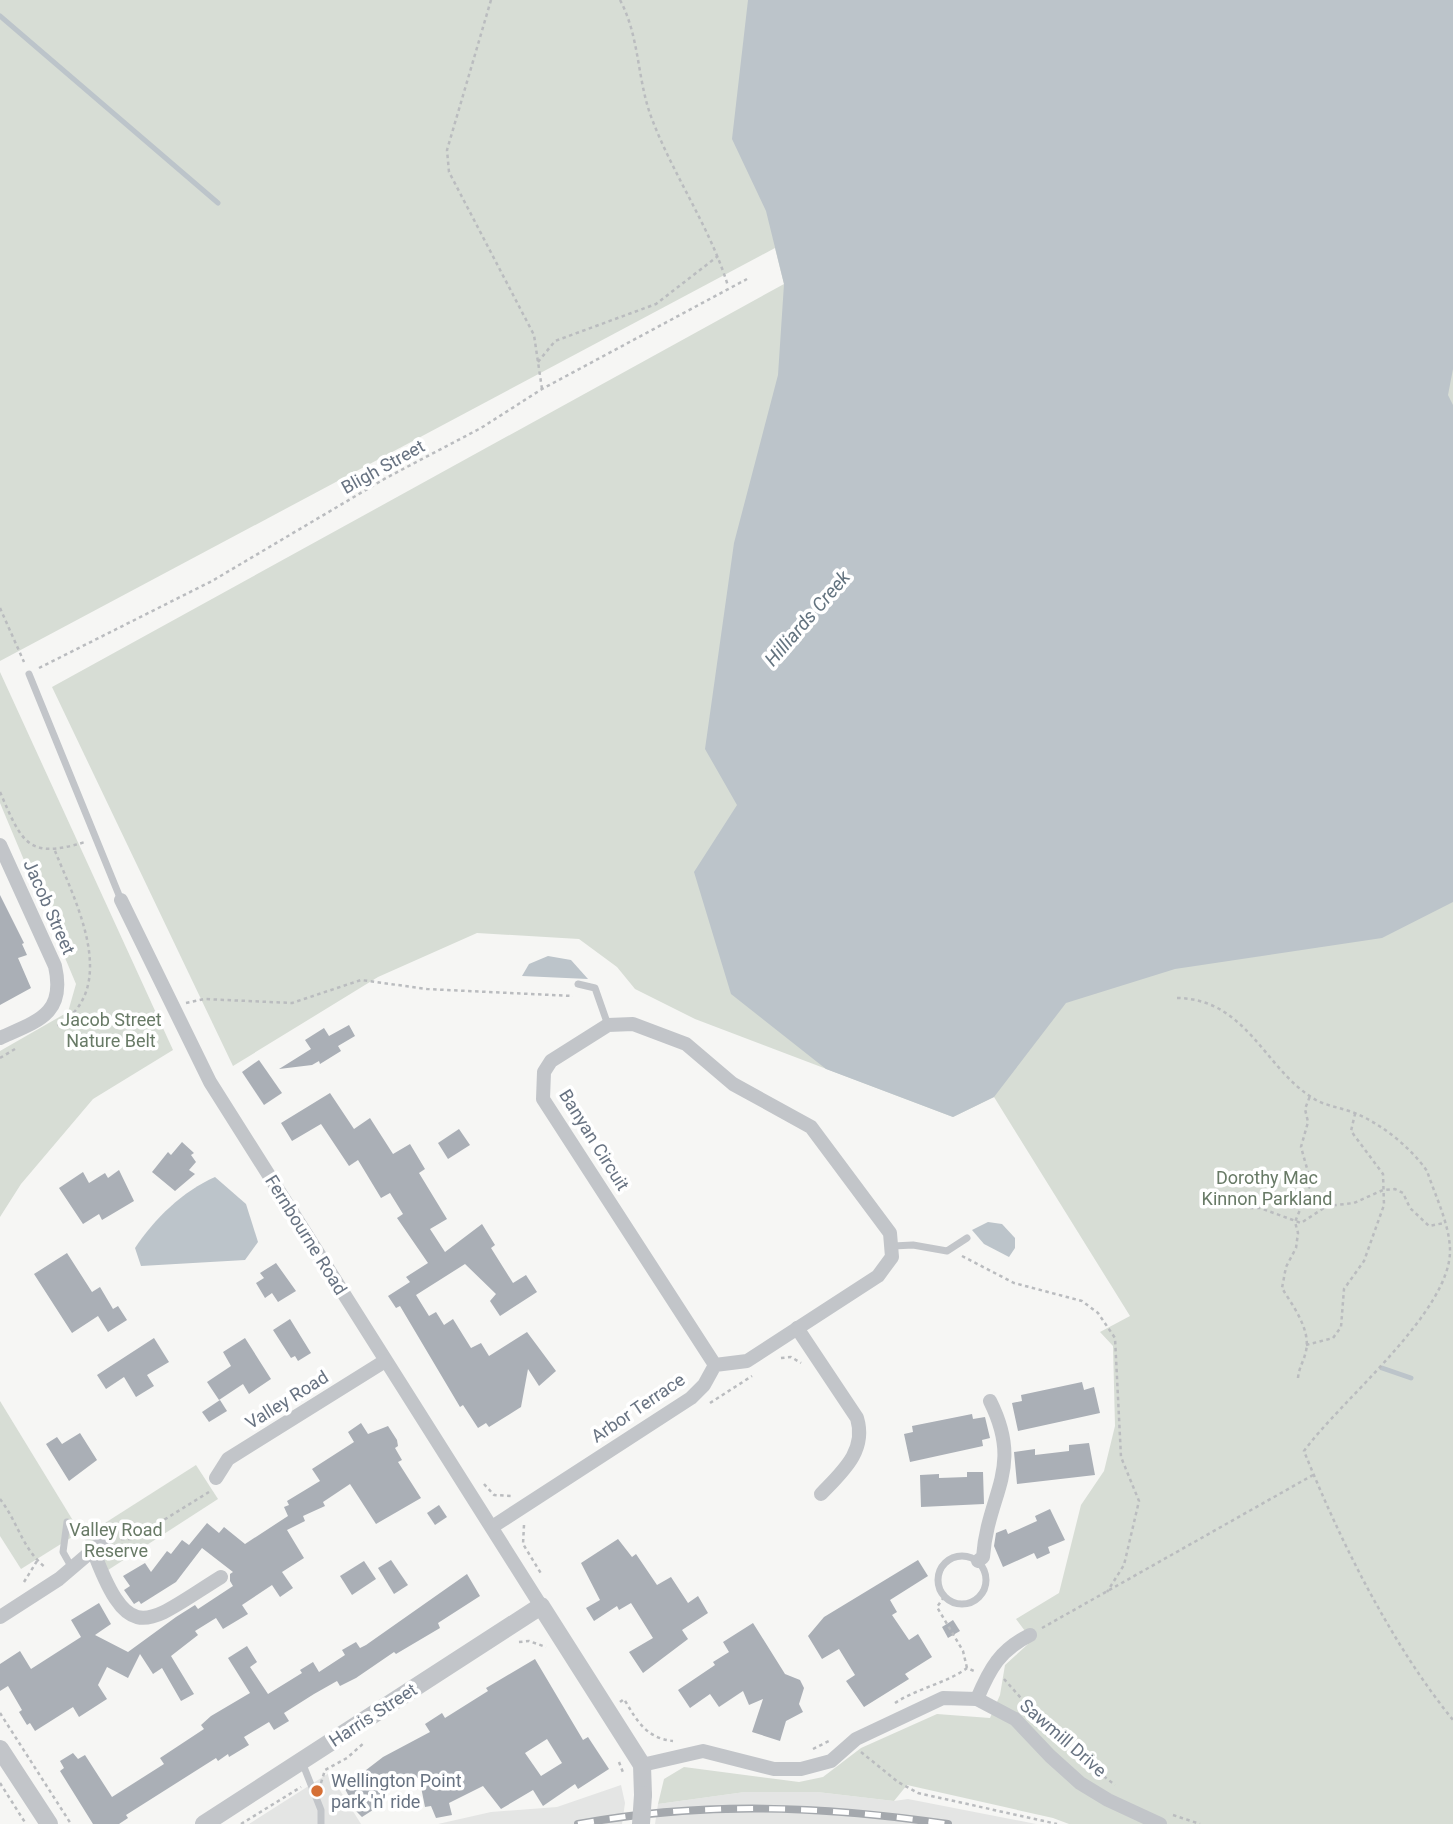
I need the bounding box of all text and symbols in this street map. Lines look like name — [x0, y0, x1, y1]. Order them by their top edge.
street label: Bligh Street — [337, 435, 428, 498]
water label: Hilliards Creek — [760, 566, 855, 671]
street label: Jacob Street — [19, 856, 80, 958]
park label: Jacob Street Nature Belt — [60, 1009, 162, 1051]
street label: Banyan Circuit — [555, 1085, 634, 1194]
park label: Dorothy Mac Kinnon Parkland — [1202, 1167, 1332, 1209]
street label: Fernbourne Road — [261, 1171, 352, 1298]
street label: Valley Road — [242, 1366, 332, 1433]
street label: Arbor Terrace — [587, 1369, 689, 1447]
park label: Valley Road Reserve — [69, 1519, 163, 1561]
street label: Harris Street — [325, 1678, 421, 1751]
street label: Sawmill Drive — [1016, 1694, 1111, 1781]
place label: Wellington Point park 'n' ride — [331, 1770, 462, 1812]
marker: Wellington Point park 'n' ride — [309, 1783, 325, 1799]

